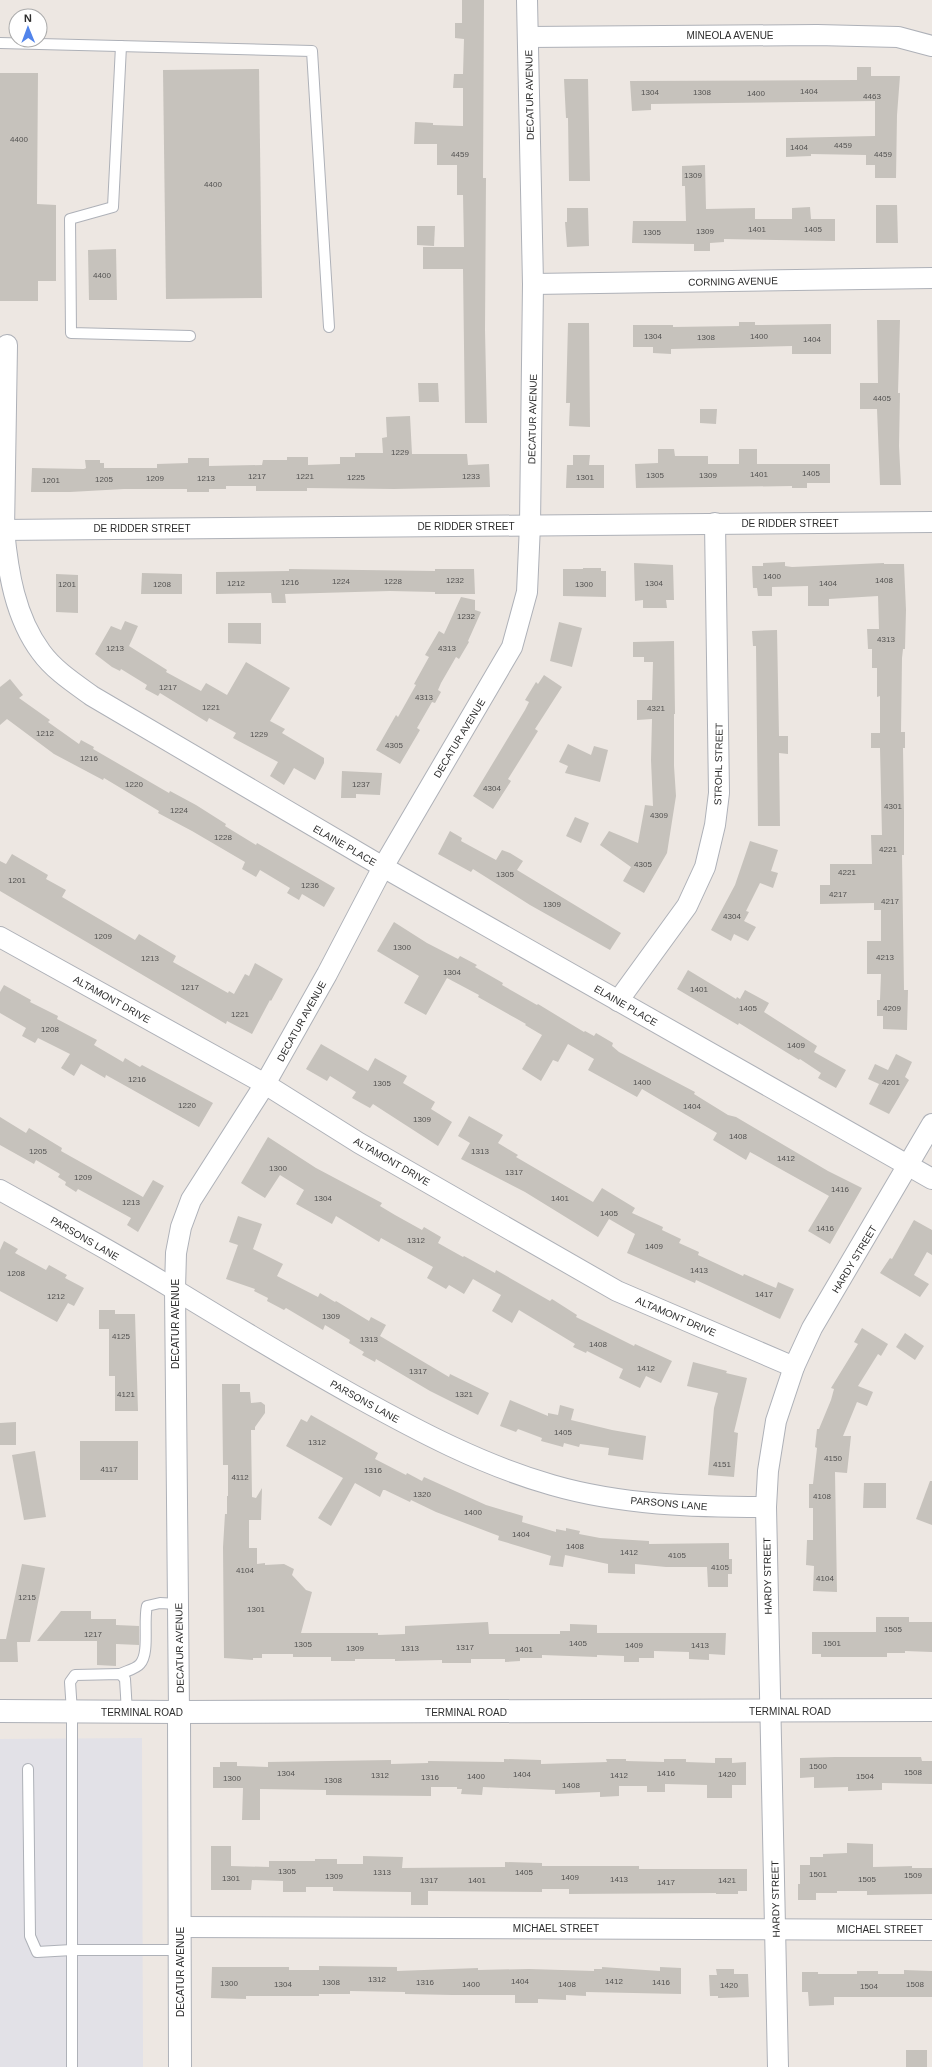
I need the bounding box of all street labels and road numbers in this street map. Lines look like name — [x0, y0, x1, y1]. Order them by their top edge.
street label: MINEOLA AVENUE — [686, 30, 774, 41]
street label: DECATUR AVENUE — [523, 49, 536, 140]
street label: CORNING AVENUE — [688, 275, 778, 288]
street label: DECATUR AVENUE — [526, 373, 539, 464]
street label: DE RIDDER STREET — [741, 518, 839, 529]
street label: DE RIDDER STREET — [417, 521, 515, 532]
street label: DE RIDDER STREET — [93, 523, 191, 534]
street label: DECATUR AVENUE — [431, 696, 488, 780]
street label: STROHL STREET — [712, 723, 725, 805]
street label: ELAINE PLACE — [311, 823, 379, 868]
street label: ALTAMONT DRIVE — [71, 974, 152, 1025]
street label: DECATUR AVENUE — [275, 979, 328, 1063]
street label: ELAINE PLACE — [592, 983, 660, 1028]
street label: ALTAMONT DRIVE — [352, 1135, 432, 1188]
street label: PARSONS LANE — [49, 1214, 121, 1263]
street label: HARDY STREET — [830, 1223, 879, 1295]
street label: DECATUR AVENUE — [170, 1279, 181, 1369]
street label: ALTAMONT DRIVE — [634, 1295, 718, 1338]
street label: PARSONS LANE — [328, 1378, 401, 1425]
street label: PARSONS LANE — [630, 1495, 708, 1512]
street label: HARDY STREET — [761, 1537, 774, 1615]
street label: DECATUR AVENUE — [173, 1602, 186, 1693]
street label: TERMINAL ROAD — [749, 1706, 831, 1717]
street label: TERMINAL ROAD — [101, 1707, 183, 1718]
street label: TERMINAL ROAD — [425, 1707, 507, 1718]
street label: HARDY STREET — [769, 1860, 782, 1938]
street label: MICHAEL STREET — [513, 1923, 599, 1934]
street label: MICHAEL STREET — [837, 1924, 923, 1935]
street label: DECATUR AVENUE — [175, 1927, 186, 2017]

